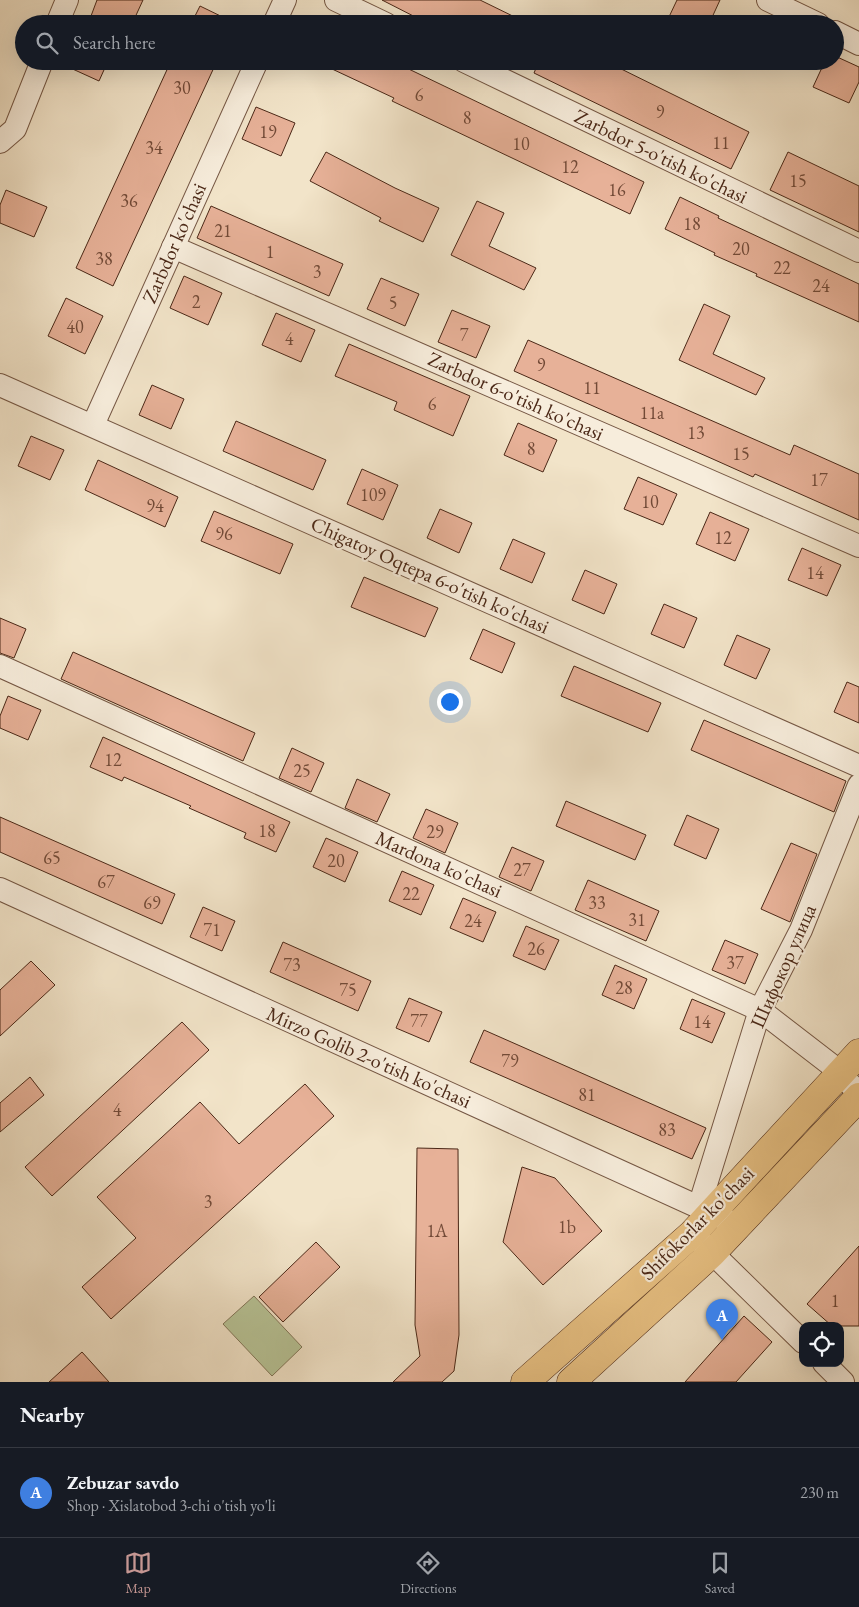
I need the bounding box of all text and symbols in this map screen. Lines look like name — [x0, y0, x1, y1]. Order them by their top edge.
search box — [15, 15, 844, 70]
icon: search — [33, 29, 61, 57]
text: Search here — [73, 30, 155, 55]
house number: 30 — [173, 76, 191, 99]
house number: 6 — [415, 83, 424, 106]
house number: 9 — [656, 100, 665, 123]
street label: Zarbdor 5-o'tish ko'chasi — [570, 103, 752, 209]
house number: 8 — [463, 106, 471, 129]
house number: 19 — [259, 120, 277, 143]
house number: 11 — [712, 131, 730, 154]
house number: 10 — [512, 132, 530, 155]
house number: 34 — [145, 136, 163, 159]
house number: 12 — [561, 155, 579, 178]
house number: 15 — [789, 169, 807, 192]
house number: 16 — [608, 178, 626, 201]
street label: Zarbdor ko'chasi — [136, 179, 212, 307]
house number: 36 — [120, 189, 138, 212]
house number: 18 — [683, 212, 701, 235]
house number: 21 — [214, 219, 232, 242]
house number: 20 — [732, 237, 750, 260]
house number: 1 — [266, 240, 274, 263]
house number: 38 — [95, 247, 113, 270]
house number: 22 — [773, 256, 791, 279]
house number: 3 — [313, 260, 321, 283]
house number: 24 — [812, 274, 830, 297]
house number: 2 — [192, 290, 201, 313]
house number: 5 — [389, 291, 397, 314]
house number: 40 — [66, 315, 84, 338]
house number: 7 — [460, 323, 469, 346]
house number: 4 — [285, 327, 294, 350]
street label: Zarbdor 6-o'tish ko'chasi — [424, 346, 608, 446]
house number: 9 — [537, 353, 546, 376]
house number: 11 — [583, 376, 601, 399]
house number: 6 — [428, 392, 436, 414]
house number: 11a — [640, 401, 665, 424]
house number: 13 — [687, 421, 705, 444]
house number: 8 — [527, 437, 535, 460]
house number: 15 — [732, 442, 750, 465]
house number: 17 — [810, 468, 828, 491]
house number: 109 — [360, 483, 386, 506]
house number: 10 — [641, 490, 659, 513]
house number: 94 — [146, 494, 164, 517]
street label: Chigatoy Oqtepa 6-o'tish ko'chasi — [307, 511, 553, 639]
house number: 96 — [215, 522, 233, 545]
house number: 12 — [714, 526, 732, 549]
house number: 14 — [806, 561, 824, 584]
your location — [437, 689, 463, 715]
house number: 12 — [104, 748, 122, 771]
house number: 25 — [293, 759, 311, 782]
house number: 18 — [258, 819, 276, 842]
house number: 29 — [426, 820, 444, 843]
street label: Mardona ko'chasi — [372, 824, 506, 904]
house number: 65 — [43, 846, 61, 869]
house number: 20 — [327, 849, 345, 872]
house number: 27 — [513, 858, 531, 881]
house number: 67 — [97, 870, 115, 893]
house number: 22 — [402, 882, 420, 905]
house number: 69 — [143, 891, 161, 914]
house number: 33 — [588, 891, 606, 914]
street label: Шифокор улица — [744, 900, 822, 1032]
house number: 31 — [628, 908, 646, 931]
house number: 24 — [464, 909, 482, 932]
house number: 71 — [203, 918, 221, 941]
house number: 26 — [527, 937, 545, 960]
house number: 37 — [726, 951, 744, 974]
house number: 73 — [283, 953, 301, 976]
house number: 28 — [615, 976, 633, 999]
house number: 75 — [339, 978, 357, 1001]
street label: Mirzo Golib 2-o'tish ko'chasi — [263, 1000, 475, 1114]
house number: 77 — [410, 1009, 428, 1032]
house number: 14 — [693, 1010, 711, 1033]
house number: 79 — [501, 1049, 519, 1072]
house number: 81 — [578, 1083, 596, 1106]
house number: 4 — [113, 1098, 122, 1121]
house number: 83 — [658, 1118, 676, 1141]
street label: Shifokorlar ko'chasi — [635, 1161, 759, 1285]
house number: 3 — [204, 1190, 212, 1213]
house number: 1b — [558, 1215, 576, 1238]
house number: 1А — [426, 1219, 448, 1242]
house number: 1 — [831, 1289, 839, 1312]
pin: A — [706, 1299, 738, 1340]
map controls — [799, 1322, 844, 1367]
button: locate — [799, 1322, 844, 1367]
text: Nearby — [20, 1401, 84, 1428]
text: Zebuzar savdo — [67, 1470, 179, 1495]
text: A — [30, 1482, 42, 1503]
text: 230 m — [800, 1482, 839, 1503]
text: Shop · Xislatobod 3-chi o'tish yo'li — [67, 1495, 276, 1516]
tab: Map — [124, 1549, 152, 1597]
tab: Directions — [400, 1549, 457, 1597]
tab: Saved — [705, 1549, 735, 1597]

